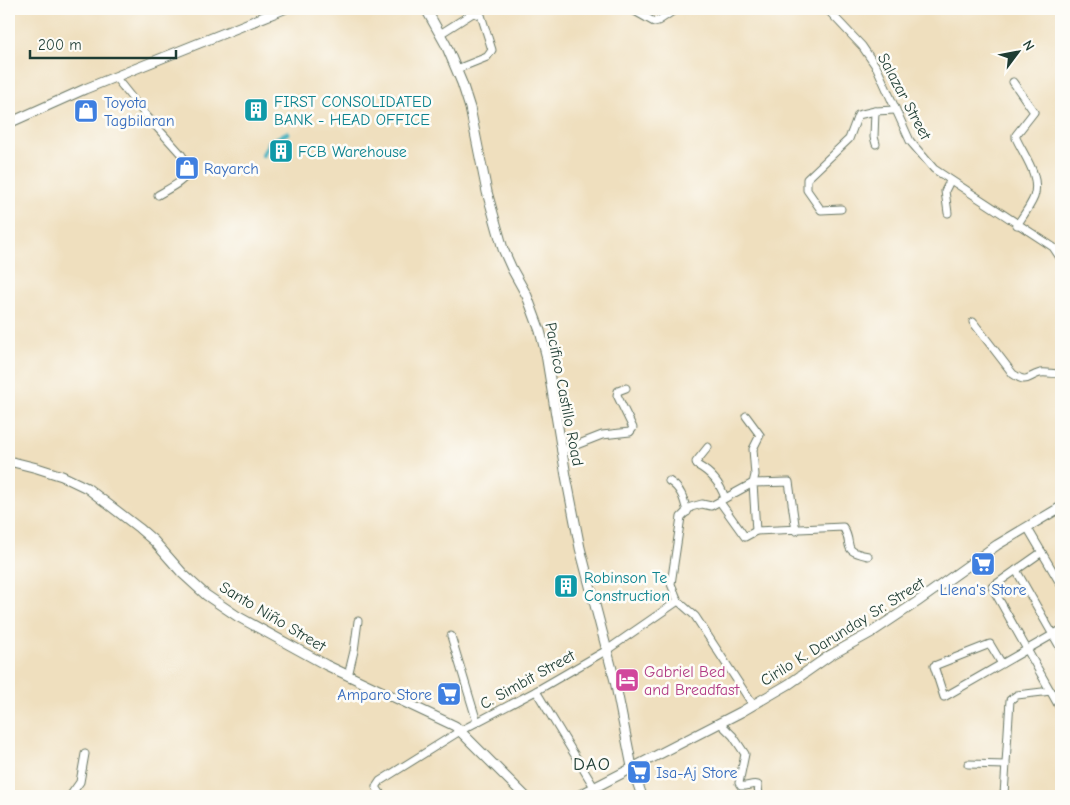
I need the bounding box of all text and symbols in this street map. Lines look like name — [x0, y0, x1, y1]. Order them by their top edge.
scale bar — [30, 28, 176, 60]
north arrow — [992, 28, 1042, 78]
text: 200 m — [38, 36, 82, 54]
text: N — [1019, 37, 1038, 54]
street label: Salazar Street — [874, 50, 935, 143]
place label: FIRST CONSOLIDATED BANK - HEAD OFFICE — [274, 93, 432, 129]
place label: Toyota Tagbilaran — [104, 94, 175, 130]
building icon: FIRST CONSOLIDATED BANK - HEAD OFFICE — [243, 97, 269, 123]
shop icon: Toyota Tagbilaran — [73, 98, 99, 124]
building icon: FCB Warehouse — [268, 138, 294, 164]
place label: FCB Warehouse — [298, 143, 407, 161]
shop icon: Rayarch — [174, 155, 200, 181]
place label: Rayarch — [204, 160, 259, 178]
street label: Pacifico Castillo Road — [541, 321, 587, 467]
supermarket icon: Llena's Store — [970, 551, 996, 577]
place label: Robinson Te Construction — [584, 569, 670, 605]
building icon: Robinson Te Construction — [553, 573, 579, 599]
street label: Cirilo K. Darunday Sr. Street — [757, 574, 928, 690]
street label: Santo Niño Street — [216, 578, 329, 656]
place label: Llena's Store — [939, 581, 1027, 599]
street label: C. Simbit Street — [477, 646, 578, 713]
place label: Gabriel Bed and Breadfast — [644, 663, 740, 699]
hotel icon: Gabriel Bed and Breadfast — [614, 667, 640, 693]
supermarket icon: Amparo Store — [436, 681, 462, 707]
place label: Amparo Store — [337, 686, 432, 704]
district label: DAO — [573, 753, 611, 775]
supermarket icon: Isa-Aj Store — [626, 759, 652, 785]
place label: Isa-Aj Store — [656, 764, 738, 782]

